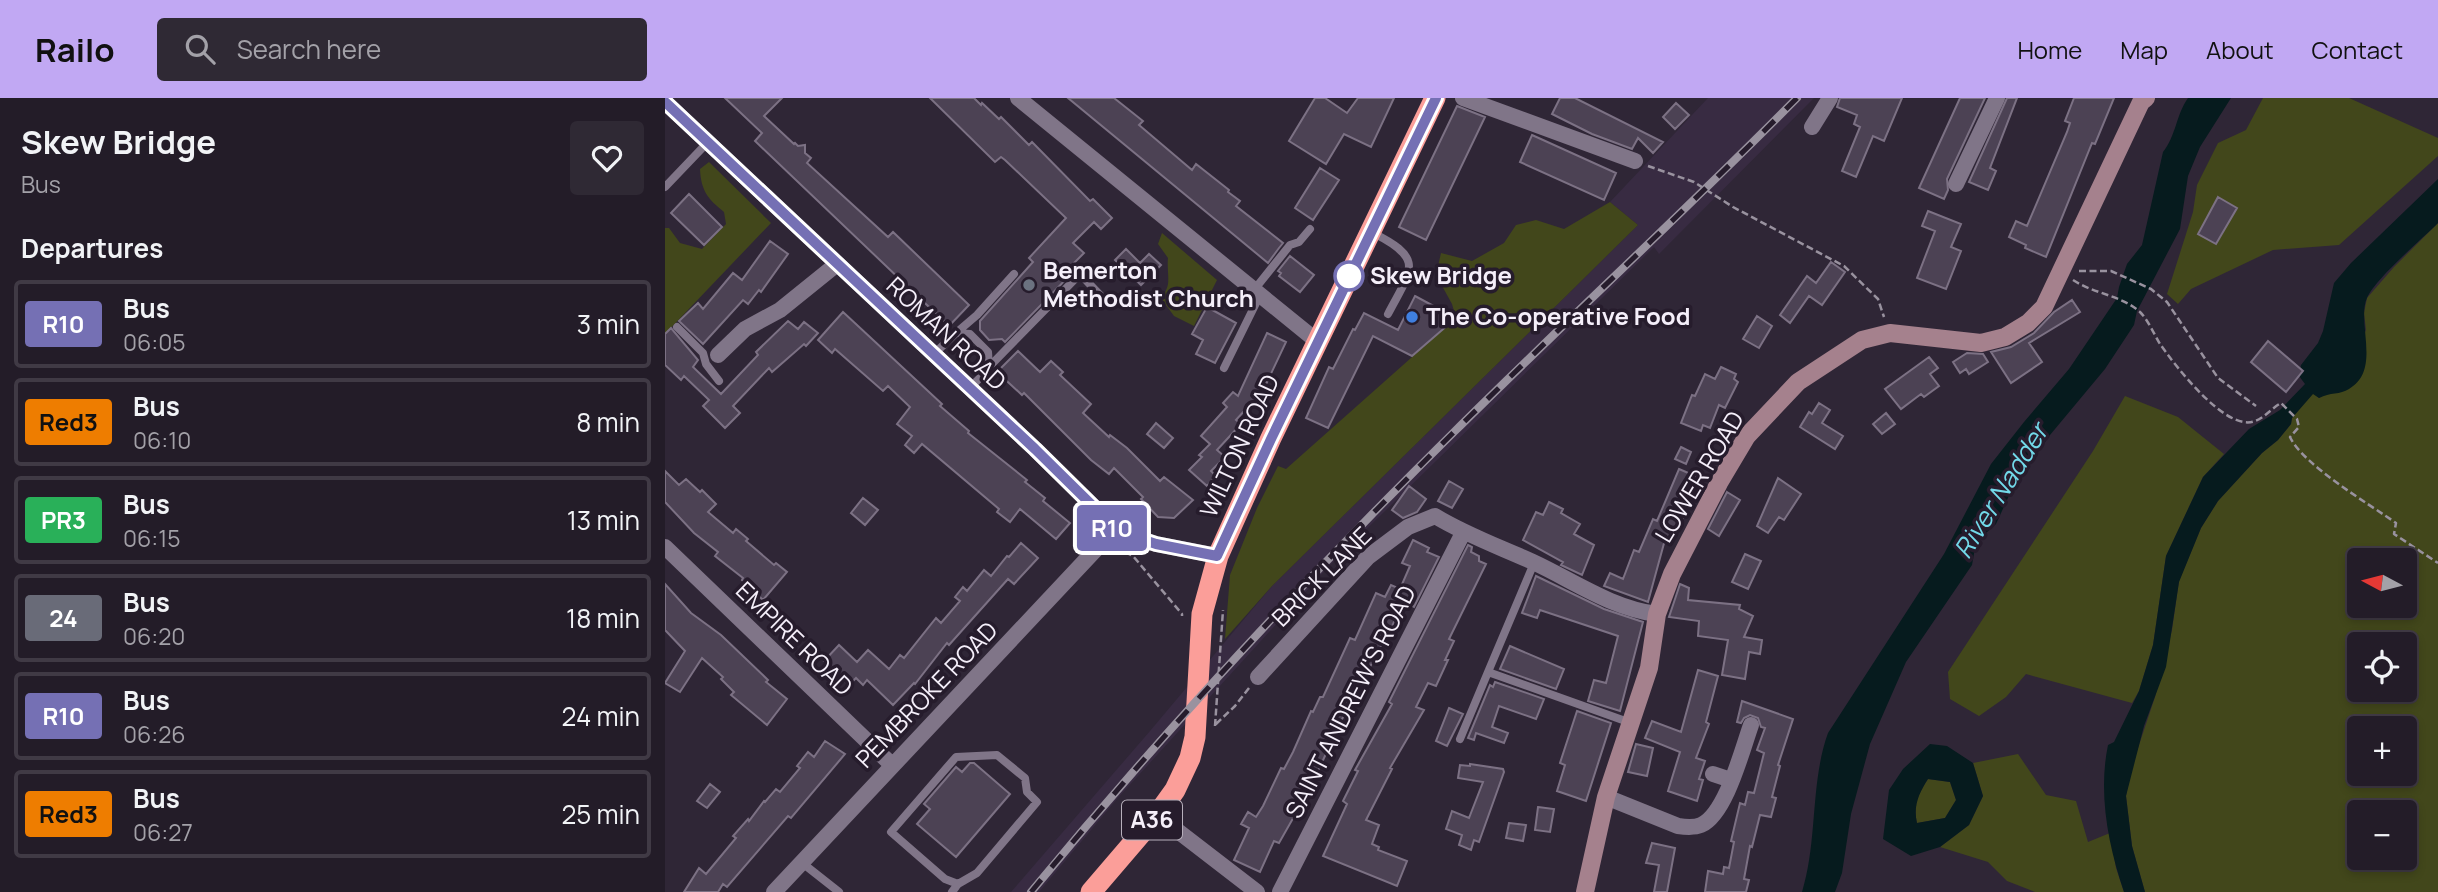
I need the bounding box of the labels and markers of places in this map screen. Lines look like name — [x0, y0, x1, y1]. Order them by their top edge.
place label: Bemerton Methodist Church — [1043, 253, 1254, 314]
place label: Skew Bridge — [1370, 258, 1512, 291]
marker: Skew Bridge — [1334, 261, 1364, 291]
marker: Bemerton Methodist Church — [1021, 277, 1037, 293]
place label: The Co-operative Food — [1426, 299, 1690, 332]
marker: The Co-operative Food — [1404, 309, 1420, 325]

